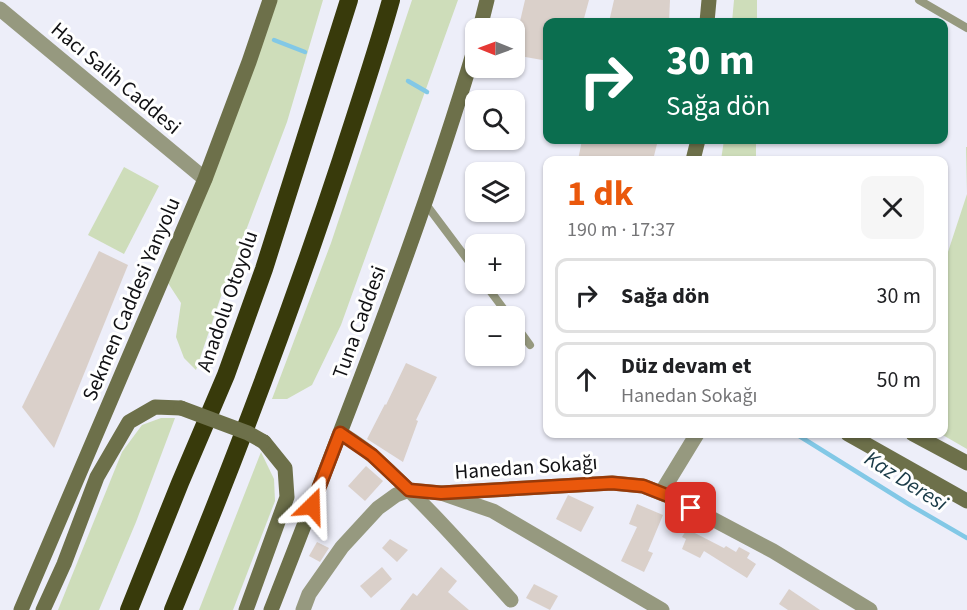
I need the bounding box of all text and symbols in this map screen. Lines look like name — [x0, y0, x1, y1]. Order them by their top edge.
street label: Hacı Salih Caddesi — [45, 15, 187, 141]
north arrow — [465, 18, 525, 78]
map controls — [465, 18, 525, 366]
text: 30 m — [666, 31, 755, 91]
icon: right — [567, 42, 645, 120]
text: Sağa dön — [666, 87, 771, 126]
button: search — [465, 90, 525, 150]
button: layers — [465, 162, 525, 222]
text: 1 dk — [567, 168, 634, 219]
button: close — [861, 176, 924, 239]
street label: Sekmen Caddesi Yanyolu — [74, 193, 188, 405]
text: 190 m · 17:37 — [567, 216, 675, 244]
street label: Anadolu Otoyolu — [189, 226, 265, 376]
button: + — [465, 234, 525, 294]
street label: Tuna Caddesi — [325, 261, 393, 383]
icon: right — [570, 279, 603, 312]
text: Sağa dön — [621, 280, 710, 312]
text: 30 m — [876, 280, 921, 312]
button: − — [465, 306, 525, 366]
text: Düz devam et — [621, 350, 751, 382]
icon: ahead — [570, 363, 603, 396]
text: 50 m — [876, 364, 921, 396]
text: Hanedan Sokağı — [621, 382, 757, 410]
water label: Kaz Deresi — [858, 443, 954, 520]
street label: Hanedan Sokağı — [454, 447, 598, 487]
position arrow — [280, 474, 344, 538]
pin — [665, 482, 716, 533]
icon: arrive — [674, 491, 707, 524]

